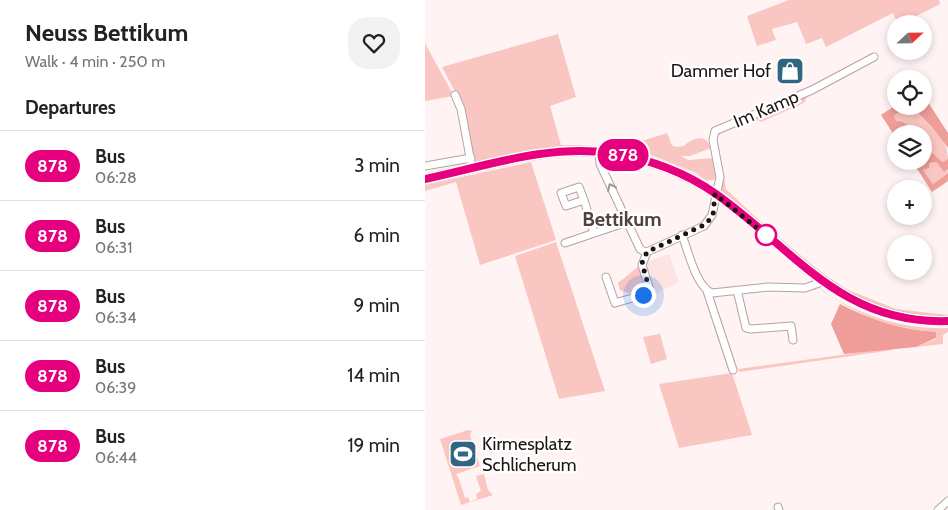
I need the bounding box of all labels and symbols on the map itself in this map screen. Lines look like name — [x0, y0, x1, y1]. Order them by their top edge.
north arrow — [887, 15, 933, 60]
shop icon: Dammer Hof — [775, 56, 805, 86]
place label: Dammer Hof — [671, 60, 771, 82]
street label: Im Kamp — [730, 85, 802, 133]
line badge: 878 — [594, 139, 652, 171]
one-way arrow — [607, 184, 617, 193]
district label: Bettikum — [582, 207, 662, 231]
unlabelled marker — [755, 224, 777, 246]
your location — [631, 283, 656, 308]
place label: Kirmesplatz Schlicherum — [482, 433, 577, 476]
sports icon: Kirmesplatz Schlicherum — [448, 439, 478, 469]

